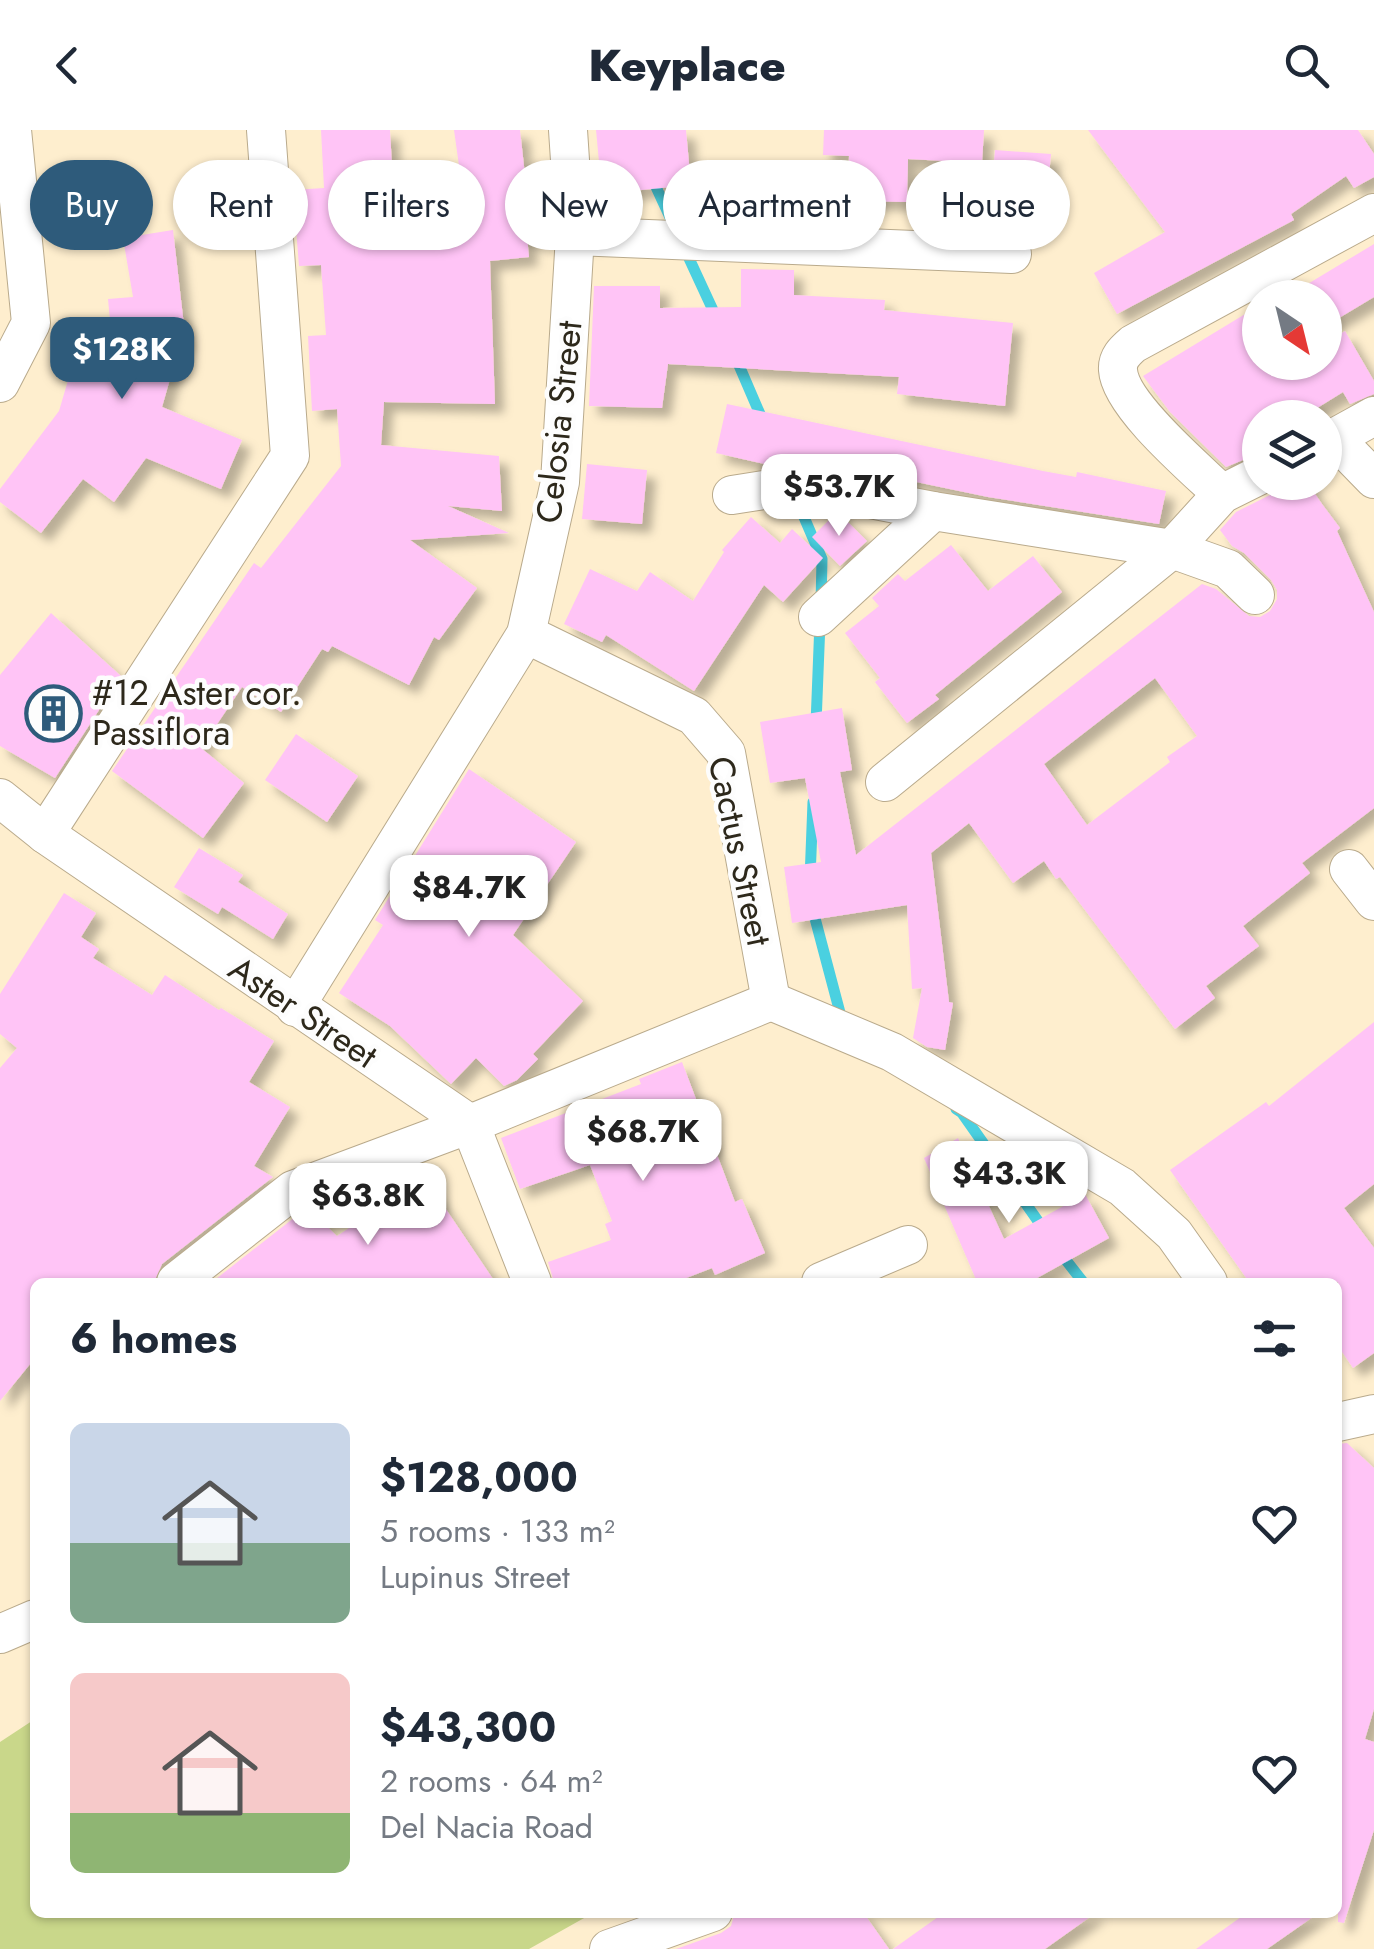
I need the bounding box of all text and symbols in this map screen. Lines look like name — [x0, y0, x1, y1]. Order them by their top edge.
text: Keyplace — [588, 33, 786, 98]
icon: back — [40, 38, 95, 93]
icon: search — [1279, 38, 1334, 93]
chip: Buy — [30, 160, 153, 250]
chip: Rent — [173, 160, 308, 250]
chip: Filters — [328, 160, 485, 250]
chip: New — [505, 160, 643, 250]
chip: Apartment — [663, 160, 886, 250]
chip: House — [906, 160, 1070, 250]
north arrow — [1242, 280, 1342, 380]
map controls — [1242, 280, 1342, 500]
pin: $128K — [52, 317, 192, 402]
street label: Celosia Street — [524, 318, 595, 526]
text: $128K — [72, 326, 172, 372]
button: layers — [1242, 400, 1342, 500]
pin: $53.7K — [758, 454, 920, 539]
text: $53.7K — [783, 463, 895, 509]
place label: #12 Aster cor. Passiflora — [92, 668, 302, 758]
building icon: #12 Aster cor. Passiflora — [23, 683, 83, 743]
street label: Cactus Street — [696, 752, 785, 951]
pin: $84.7K — [388, 855, 550, 940]
text: $84.7K — [412, 864, 526, 910]
street label: Aster Street — [219, 944, 388, 1080]
pin: $68.7K — [562, 1099, 724, 1184]
text: $68.7K — [587, 1108, 699, 1154]
pin: $43.3K — [928, 1141, 1090, 1226]
text: $43.3K — [952, 1150, 1066, 1196]
pin: $63.8K — [287, 1163, 449, 1248]
text: $63.8K — [311, 1172, 425, 1218]
text: 6 homes — [70, 1308, 237, 1369]
icon: filters — [1247, 1311, 1302, 1366]
text: $128,000 — [380, 1447, 578, 1508]
icon: home — [150, 1463, 270, 1583]
icon: heart — [1247, 1496, 1302, 1551]
text: 5 rooms · 133 m² — [380, 1508, 615, 1554]
text: Lupinus Street — [380, 1554, 570, 1600]
text: $43,300 — [380, 1697, 556, 1758]
icon: home — [150, 1713, 270, 1833]
icon: heart — [1247, 1746, 1302, 1801]
text: 2 rooms · 64 m² — [380, 1758, 603, 1804]
text: Del Nacia Road — [380, 1804, 593, 1850]

